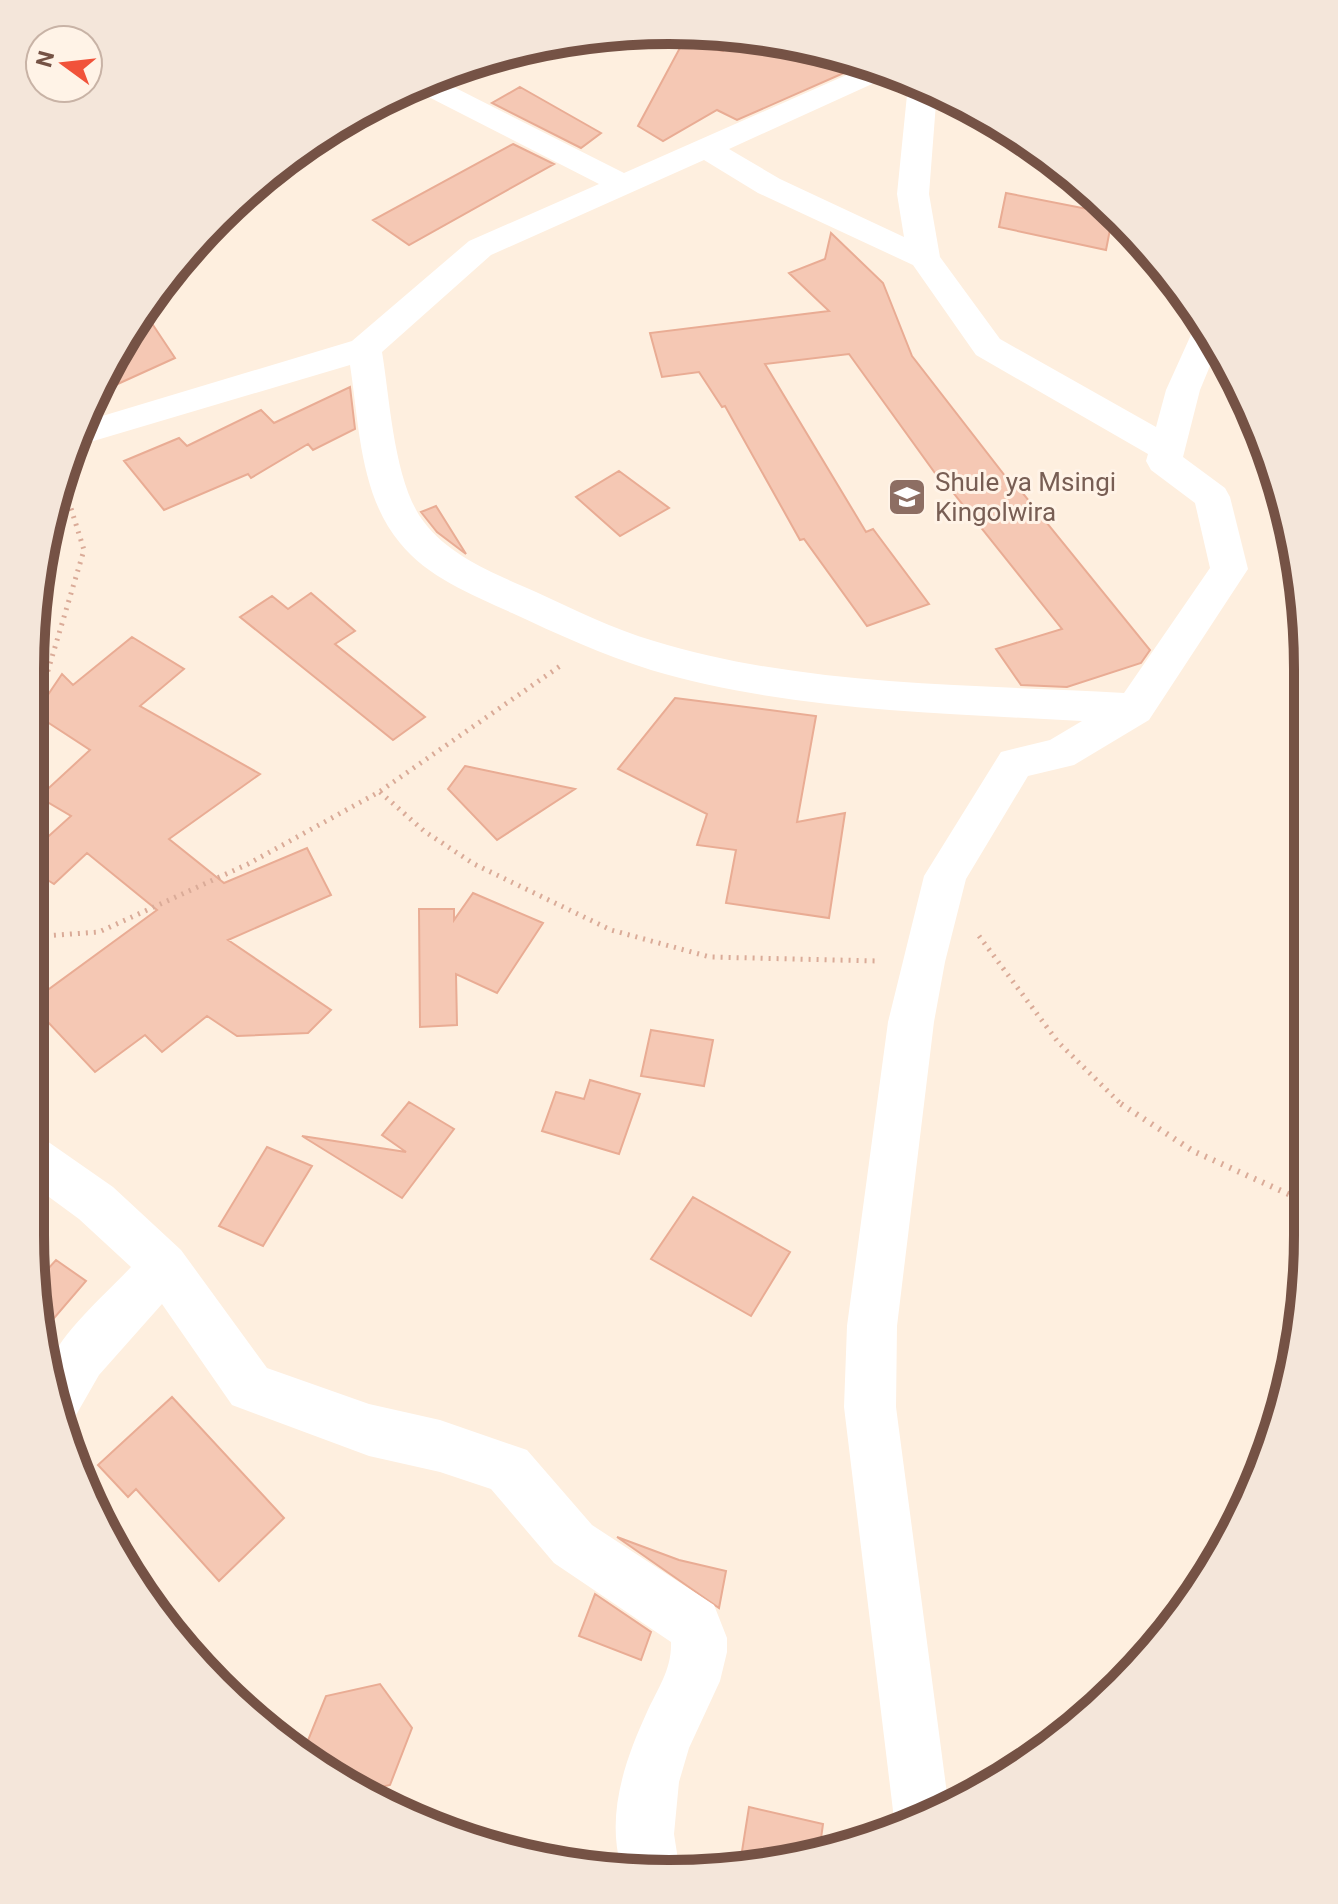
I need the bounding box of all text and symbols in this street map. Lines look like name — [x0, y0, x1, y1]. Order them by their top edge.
north arrow — [24, 24, 104, 104]
text: N — [31, 48, 59, 70]
place label: Shule ya Msingi Kingolwira — [935, 467, 1116, 527]
school or university icon: Shule ya Msingi Kingolwira — [886, 476, 928, 518]

